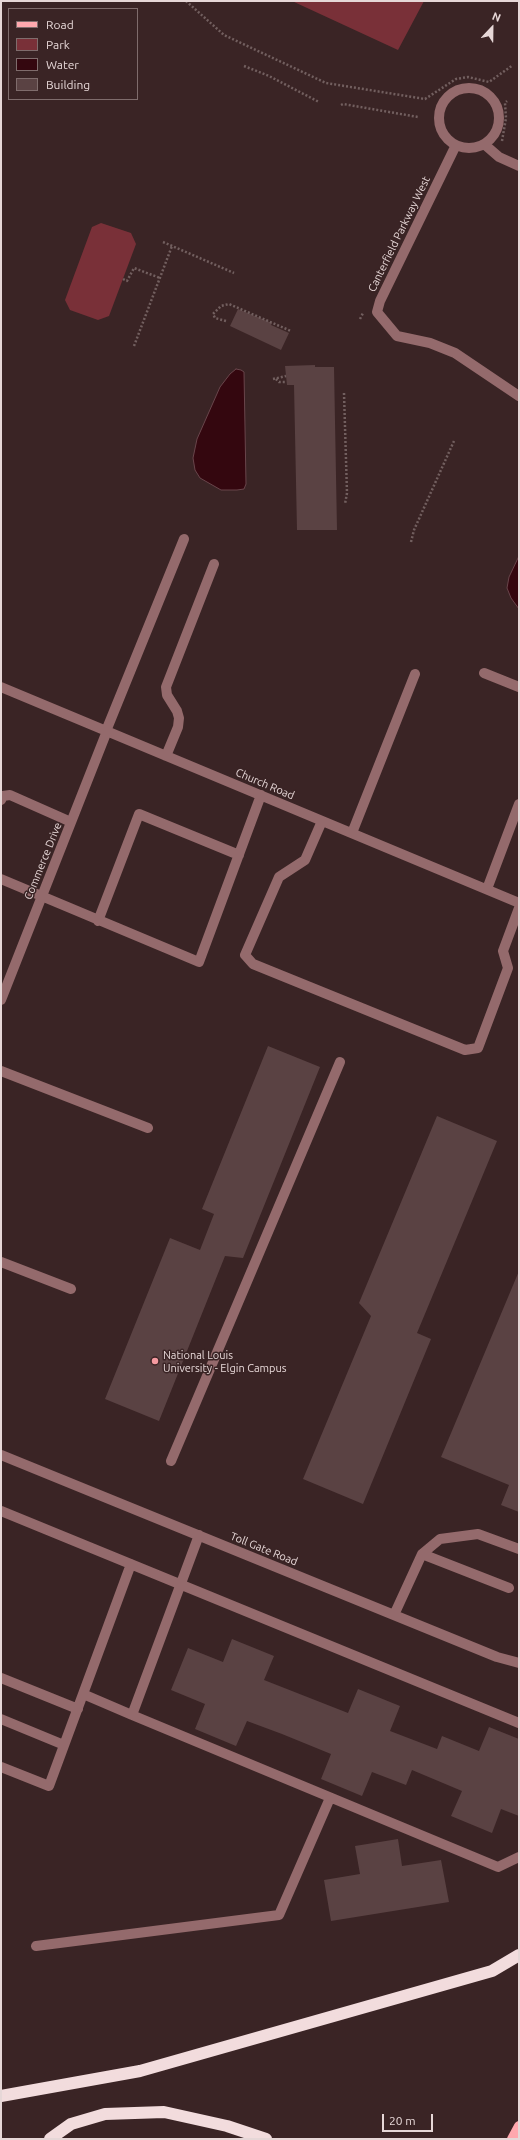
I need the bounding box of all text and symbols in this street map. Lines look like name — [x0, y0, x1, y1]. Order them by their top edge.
legend — [8, 8, 138, 100]
north arrow — [472, 8, 512, 48]
text: N — [490, 10, 503, 24]
text: Road — [46, 18, 74, 31]
text: Park — [46, 38, 70, 51]
text: Water — [46, 58, 79, 71]
text: Building — [46, 78, 90, 91]
street label: Canterfield Parkway West — [365, 174, 433, 294]
street label: Church Road — [234, 766, 296, 802]
street label: Commerce Drive — [22, 820, 64, 902]
place label: National Louis University - Elgin Campus — [163, 1348, 287, 1374]
marker: National Louis University - Elgin Campus — [150, 1356, 160, 1366]
street label: Toll Gate Road — [228, 1529, 300, 1569]
scale bar — [384, 2106, 435, 2132]
text: 20 m — [389, 2114, 416, 2127]

